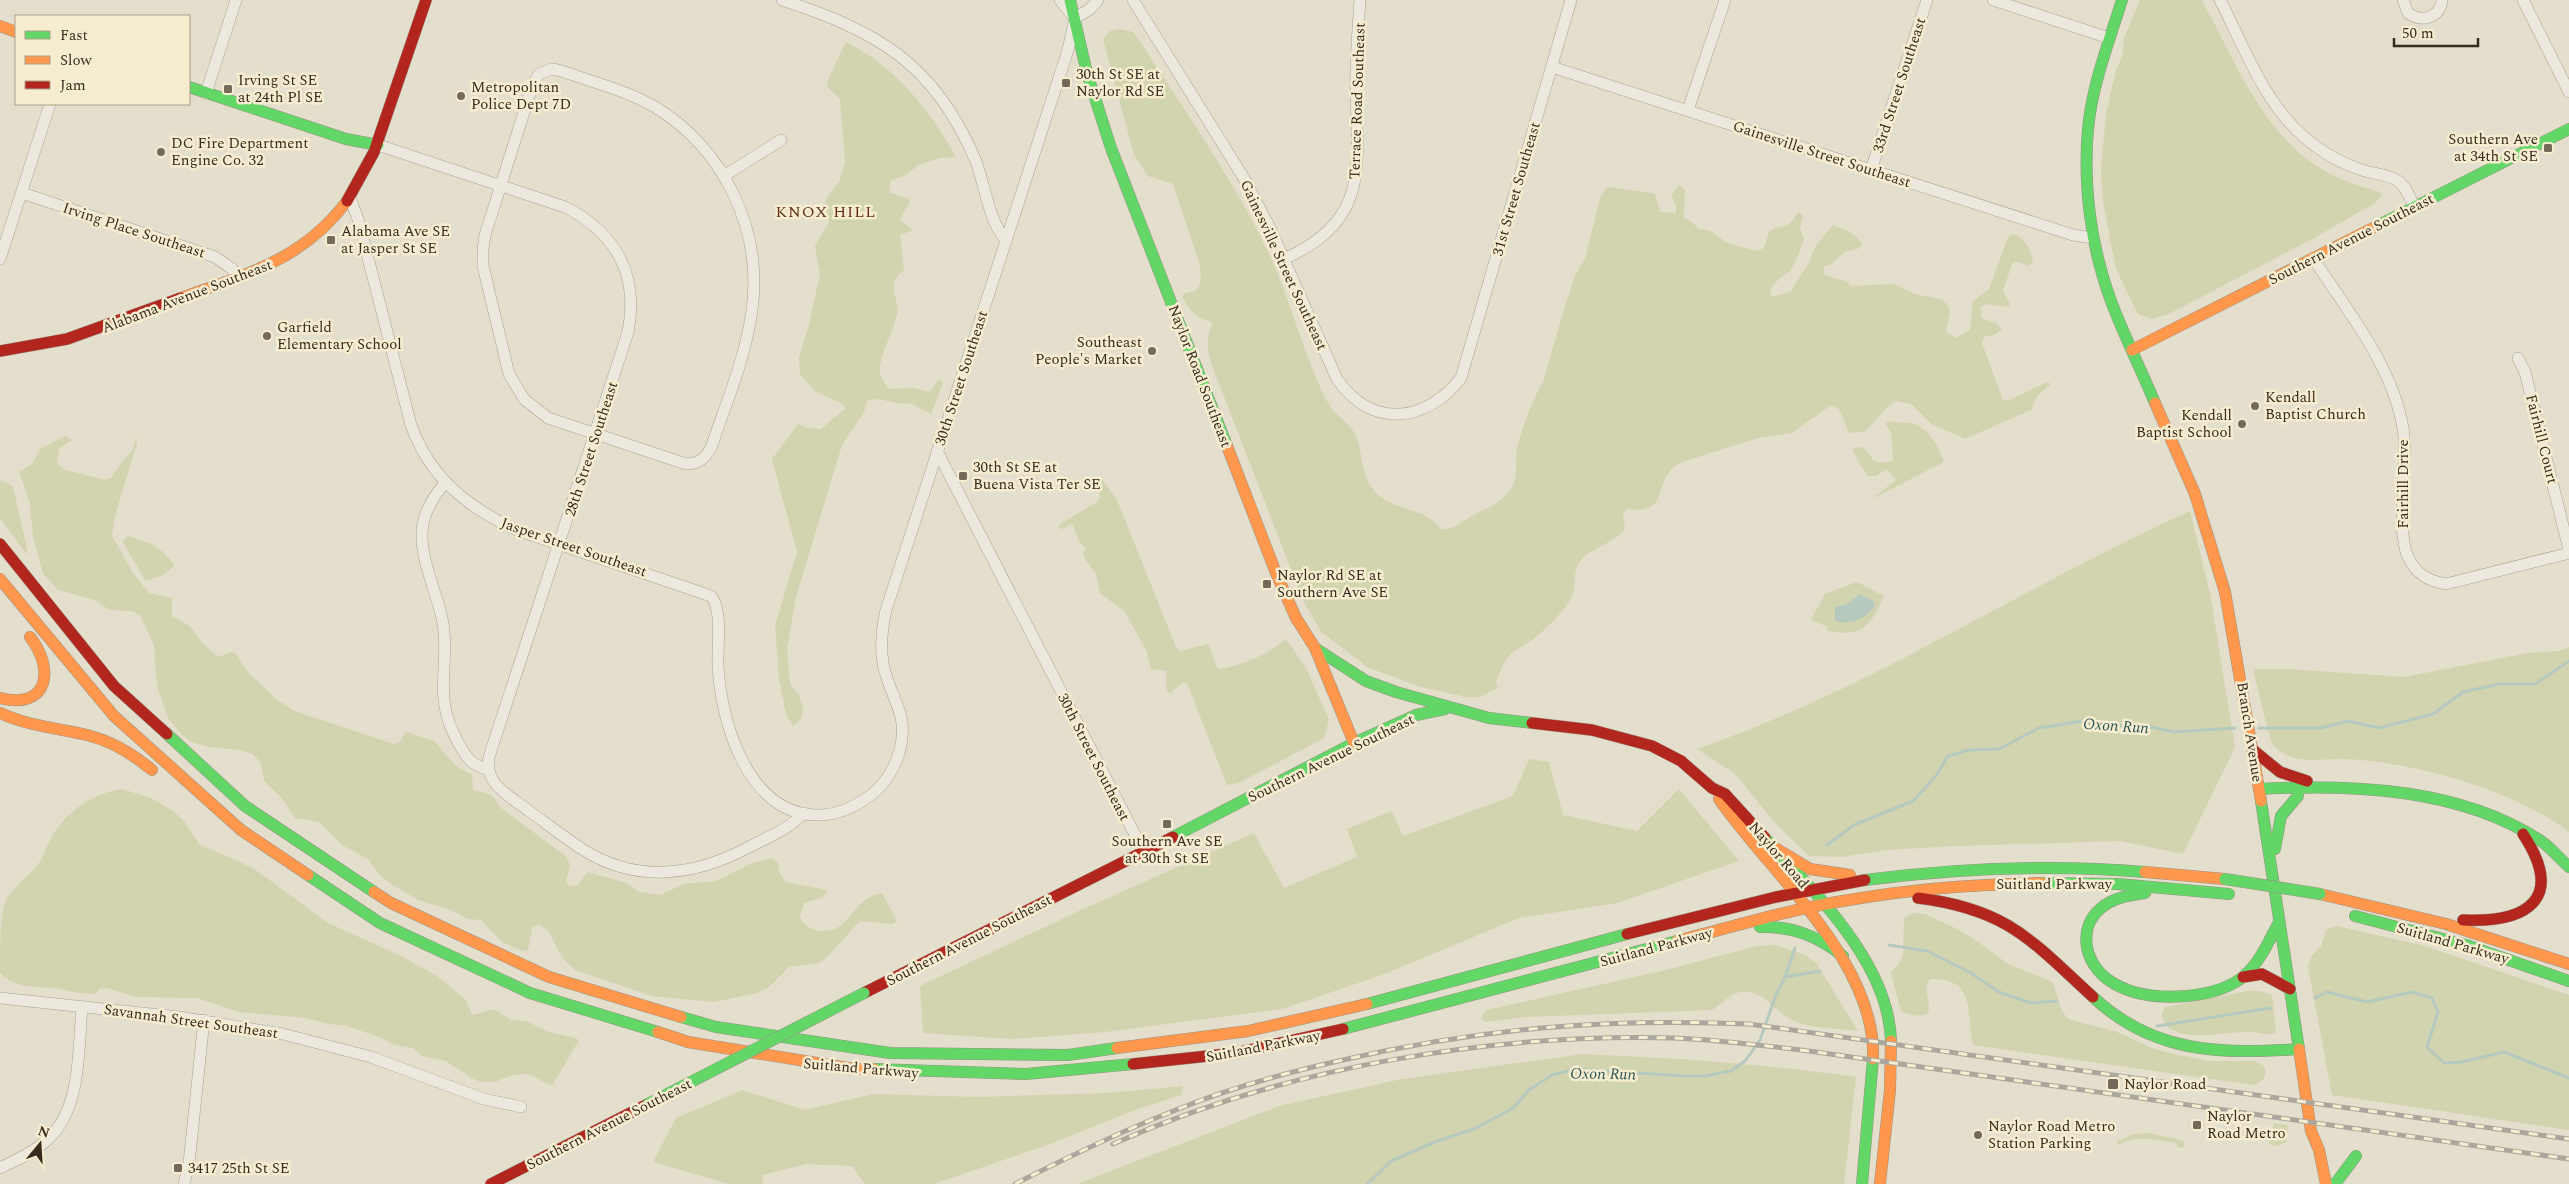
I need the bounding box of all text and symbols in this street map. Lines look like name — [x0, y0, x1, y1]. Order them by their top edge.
street label: 33rd Street Southeast — [1867, 14, 1932, 156]
legend — [15, 15, 190, 105]
scale bar — [2394, 15, 2478, 47]
street label: Terrace Road Southeast — [1343, 22, 1372, 180]
text: 50 m — [2402, 22, 2434, 45]
text: Fast — [60, 24, 88, 47]
text: Slow — [60, 49, 92, 72]
place label: 30th St SE at Naylor Rd SE — [1076, 63, 1164, 103]
place label: Irving St SE at 24th Pl SE — [238, 69, 323, 109]
text: Jam — [60, 74, 86, 97]
place label: Metropolitan Police Dept 7D — [471, 76, 571, 116]
marker: 30th St SE at Naylor Rd SE — [1060, 77, 1072, 89]
marker: Irving St SE at 24th Pl SE — [222, 83, 234, 95]
marker: Metropolitan Police Dept 7D — [455, 90, 467, 102]
street label: Gainesville Street Southeast — [1730, 115, 1914, 194]
street label: 31st Street Southeast — [1486, 119, 1547, 259]
place label: Southern Ave at 34th St SE — [2448, 128, 2538, 168]
place label: DC Fire Department Engine Co. 32 — [171, 132, 309, 172]
marker: Southern Ave at 34th St SE — [2542, 142, 2554, 154]
marker: DC Fire Department Engine Co. 32 — [155, 146, 167, 158]
street label: Gainesville Street Southeast — [1234, 176, 1333, 354]
street label: Southern Avenue Southeast — [2265, 188, 2438, 291]
street label: Irving Place Southeast — [59, 197, 208, 264]
district label: KNOX HILL — [776, 200, 876, 224]
place label: Alabama Ave SE at Jasper St SE — [341, 220, 450, 260]
marker: Alabama Ave SE at Jasper St SE — [325, 234, 337, 246]
street label: Alabama Avenue Southeast — [99, 253, 276, 340]
street label: Naylor Road Southeast — [1162, 301, 1237, 451]
street label: 30th Street Southeast — [929, 308, 994, 449]
place label: Garfield Elementary School — [277, 316, 402, 356]
marker: Garfield Elementary School — [261, 330, 273, 342]
place label: Southeast People's Market — [1035, 331, 1142, 371]
marker: Southeast People's Market — [1146, 345, 1158, 357]
street label: 28th Street Southeast — [559, 379, 624, 520]
place label: Kendall Baptist Church — [2265, 386, 2366, 426]
street label: Fairhill Court — [2519, 392, 2564, 486]
marker: Kendall Baptist Church — [2249, 400, 2261, 412]
place label: Kendall Baptist School — [2136, 404, 2232, 444]
marker: Kendall Baptist School — [2236, 418, 2248, 430]
street label: Fairhill Drive — [2392, 439, 2415, 529]
place label: 30th St SE at Buena Vista Ter SE — [973, 456, 1101, 496]
marker: 30th St SE at Buena Vista Ter SE — [957, 470, 969, 482]
street label: Jasper Street Southeast — [498, 512, 650, 583]
place label: Naylor Rd SE at Southern Ave SE — [1277, 564, 1388, 604]
marker: Naylor Rd SE at Southern Ave SE — [1261, 578, 1273, 590]
street label: Branch Avenue — [2230, 680, 2269, 784]
street label: 30th Street Southeast — [1051, 689, 1136, 825]
street label: Southern Avenue Southeast — [1244, 708, 1418, 809]
water label: Oxon Run — [2082, 712, 2150, 740]
street label: Naylor Road — [1743, 817, 1814, 894]
marker: Southern Ave SE at 30th St SE — [1161, 818, 1173, 830]
place label: Southern Ave SE at 30th St SE — [1111, 830, 1223, 870]
street label: Suitland Parkway — [1996, 873, 2113, 896]
street label: Southern Avenue Southeast — [883, 889, 1056, 992]
street label: Suitland Parkway — [2394, 916, 2512, 971]
street label: Suitland Parkway — [1597, 921, 1716, 974]
street label: Savannah Street Southeast — [102, 998, 279, 1045]
street label: Suitland Parkway — [1204, 1024, 1323, 1069]
street label: Suitland Parkway — [802, 1052, 920, 1085]
water label: Oxon Run — [1570, 1061, 1637, 1087]
street label: Southern Avenue Southeast — [523, 1073, 696, 1176]
place label: Naylor Road — [2124, 1073, 2206, 1096]
marker: Naylor Road — [2106, 1077, 2120, 1091]
place label: Naylor Road Metro — [2207, 1105, 2286, 1145]
place label: Naylor Road Metro Station Parking — [1988, 1115, 2115, 1155]
north arrow — [15, 1119, 65, 1169]
marker: Naylor Road Metro — [2191, 1119, 2203, 1131]
text: N — [35, 1120, 53, 1144]
marker: Naylor Road Metro Station Parking — [1972, 1129, 1984, 1141]
place label: 3417 25th St SE — [188, 1157, 289, 1180]
marker: 3417 25th St SE — [172, 1162, 184, 1174]

